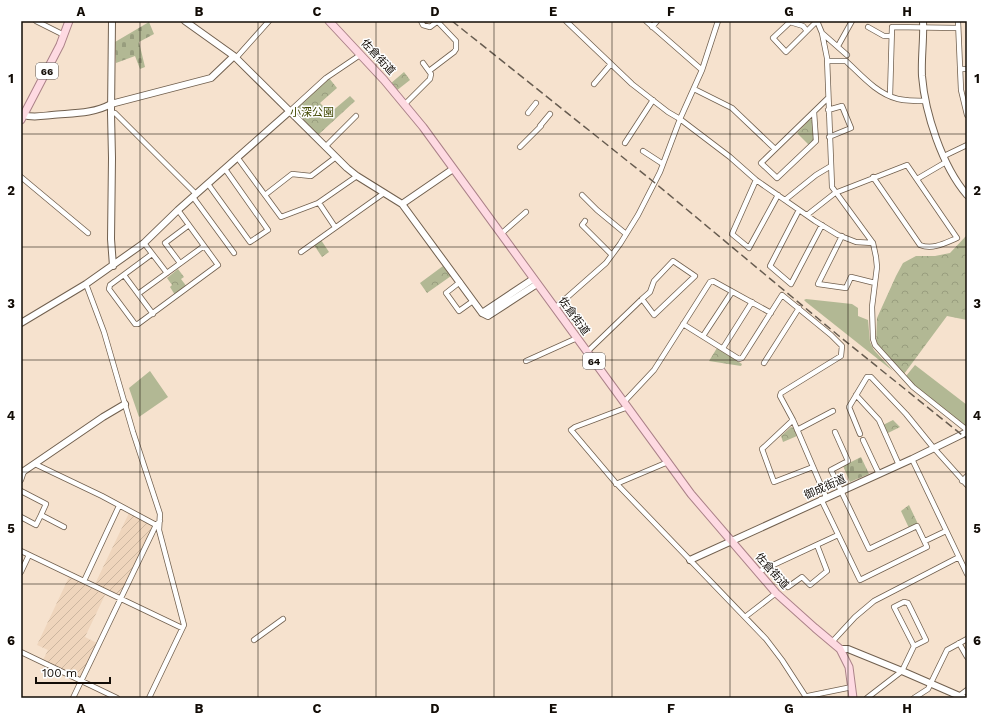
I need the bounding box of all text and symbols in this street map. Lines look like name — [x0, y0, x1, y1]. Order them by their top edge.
text: A — [77, 4, 86, 19]
text: B — [195, 4, 204, 19]
text: C — [313, 4, 322, 19]
text: D — [430, 4, 440, 19]
text: E — [549, 4, 557, 19]
text: F — [667, 4, 675, 19]
text: G — [784, 4, 794, 19]
text: H — [902, 4, 912, 19]
street label: 佐倉街道 — [358, 36, 398, 78]
road number: 66 — [36, 63, 58, 79]
text: 1 — [8, 71, 14, 86]
text: 1 — [974, 71, 980, 86]
park label: 小深公園 — [290, 106, 334, 119]
text: 2 — [7, 183, 15, 198]
text: 2 — [973, 183, 981, 198]
street label: 佐倉街道 — [556, 294, 592, 338]
text: 3 — [7, 296, 15, 311]
text: 3 — [973, 296, 981, 311]
road number: 64 — [583, 353, 605, 369]
text: 4 — [7, 408, 16, 423]
text: 4 — [973, 408, 982, 423]
street label: 御成街道 — [801, 472, 848, 502]
text: 5 — [7, 521, 15, 536]
text: 5 — [973, 521, 981, 536]
street label: 佐倉街道 — [752, 550, 792, 592]
text: 6 — [7, 633, 15, 648]
text: 6 — [973, 633, 981, 648]
scale bar — [36, 659, 110, 685]
text: 100 m — [42, 666, 77, 680]
text: A — [77, 701, 86, 716]
text: B — [195, 701, 204, 716]
text: C — [313, 701, 322, 716]
text: D — [430, 701, 440, 716]
text: E — [549, 701, 557, 716]
text: F — [667, 701, 675, 716]
text: G — [784, 701, 794, 716]
text: H — [902, 701, 912, 716]

